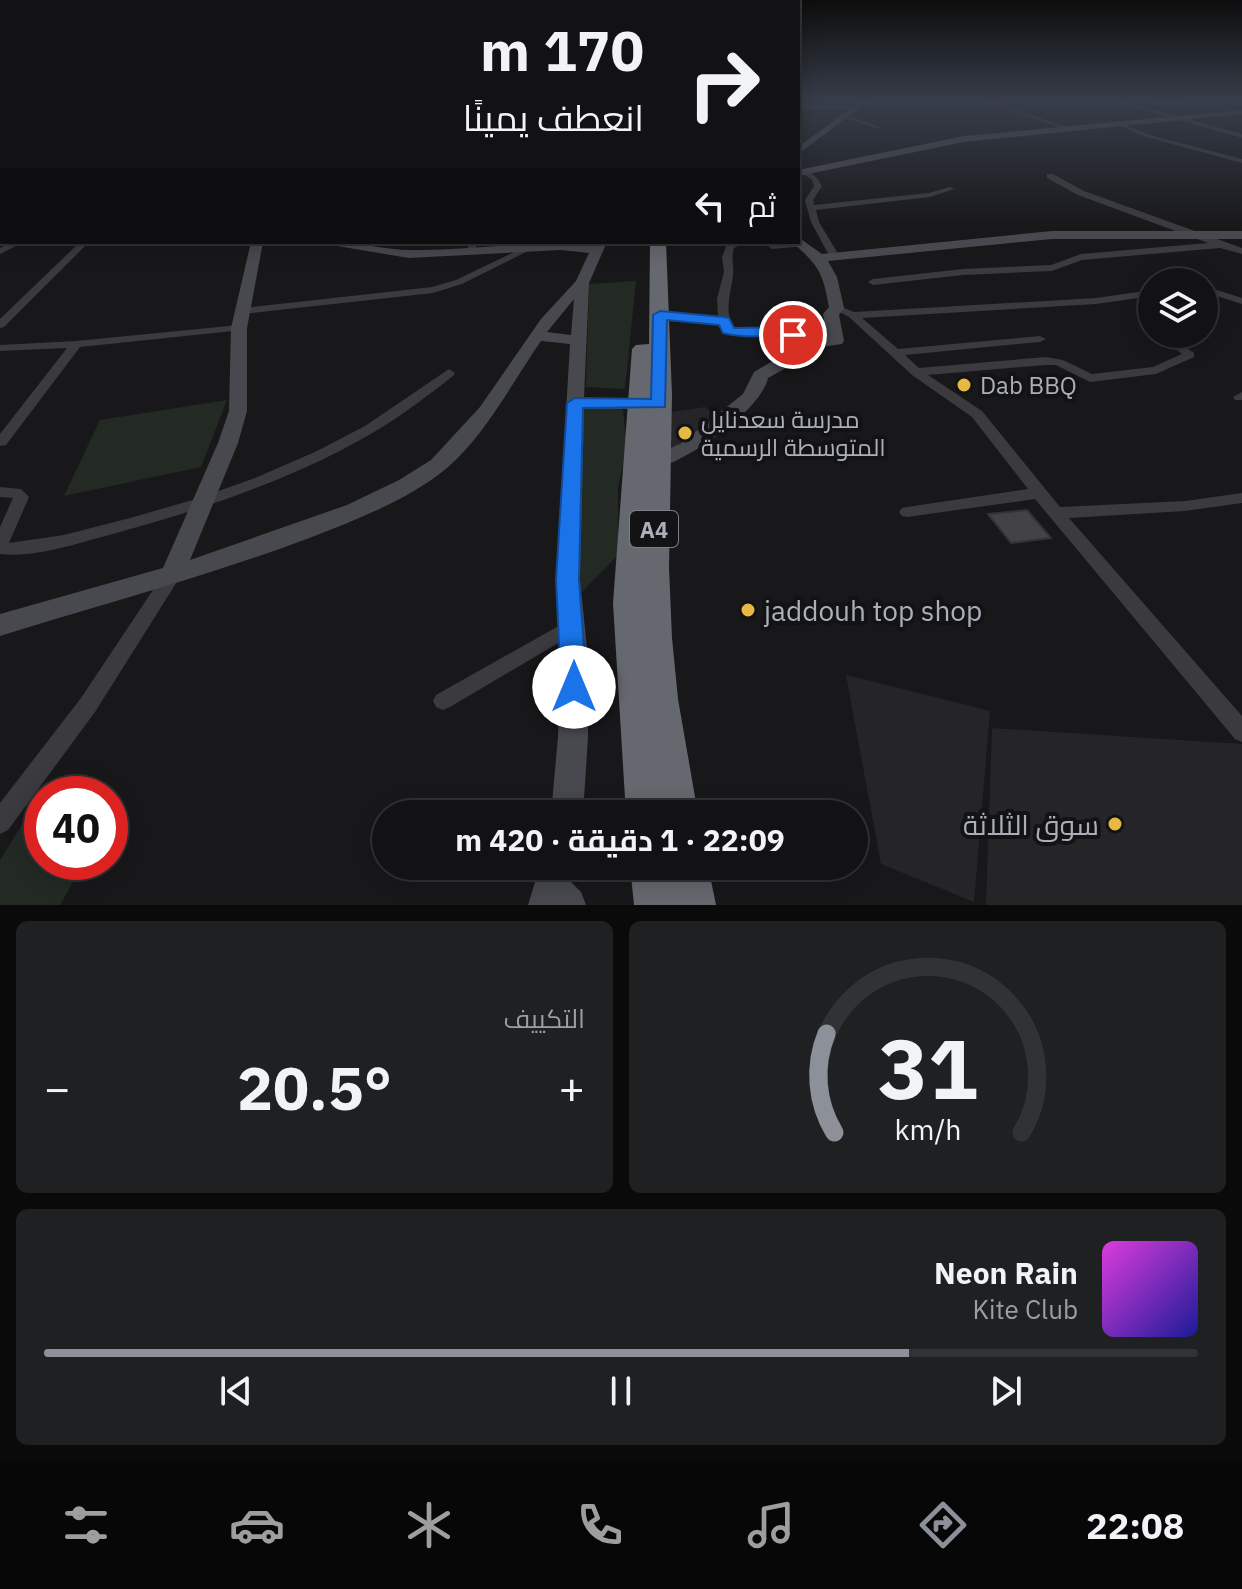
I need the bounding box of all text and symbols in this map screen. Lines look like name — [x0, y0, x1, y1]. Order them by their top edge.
text: 170 m — [480, 14, 644, 86]
icon: right — [672, 32, 776, 136]
text: انعطف يمينًا — [463, 94, 644, 141]
icon: left — [688, 184, 732, 228]
text: ثم — [748, 186, 776, 225]
map controls — [1138, 268, 1218, 348]
button: layers — [1138, 268, 1218, 348]
pin — [759, 301, 827, 369]
icon: arrive — [771, 313, 815, 357]
place label: Dab BBQ — [980, 369, 1077, 401]
marker: Dab BBQ — [955, 376, 973, 394]
place label: مدرسة سعدنايل المتوسطة الرسمية — [701, 403, 886, 463]
marker: مدرسة سعدنايل المتوسطة الرسمية — [676, 424, 694, 442]
road number: A4 — [630, 511, 678, 547]
place label: jaddouh top shop — [764, 592, 982, 629]
marker: jaddouh top shop — [739, 601, 757, 619]
position arrow — [532, 645, 616, 729]
speed limit sign: 40 — [24, 776, 128, 880]
place label: سوق الثلاثة — [963, 806, 1099, 843]
marker: سوق الثلاثة — [1106, 815, 1124, 833]
text: 22:09 · 1 دقيقة · 420 m — [455, 820, 785, 859]
text: التكييف — [503, 1001, 585, 1035]
text: 31 — [878, 1014, 977, 1122]
text: 20.5° — [237, 1048, 392, 1127]
text: − — [44, 1059, 70, 1116]
text: + — [559, 1059, 585, 1116]
text: km/h — [894, 1111, 961, 1148]
text: Neon Rain — [934, 1253, 1078, 1292]
text: Kite Club — [973, 1292, 1078, 1326]
icon: previous — [214, 1369, 258, 1413]
icon: pause — [599, 1369, 643, 1413]
icon: next — [984, 1369, 1028, 1413]
icon: filters — [58, 1497, 114, 1553]
icon: car — [229, 1497, 285, 1553]
icon: climate — [401, 1497, 457, 1553]
icon: phone — [572, 1497, 628, 1553]
icon: music — [743, 1497, 799, 1553]
icon: directions — [915, 1497, 971, 1553]
text: 22:08 — [1086, 1502, 1184, 1549]

